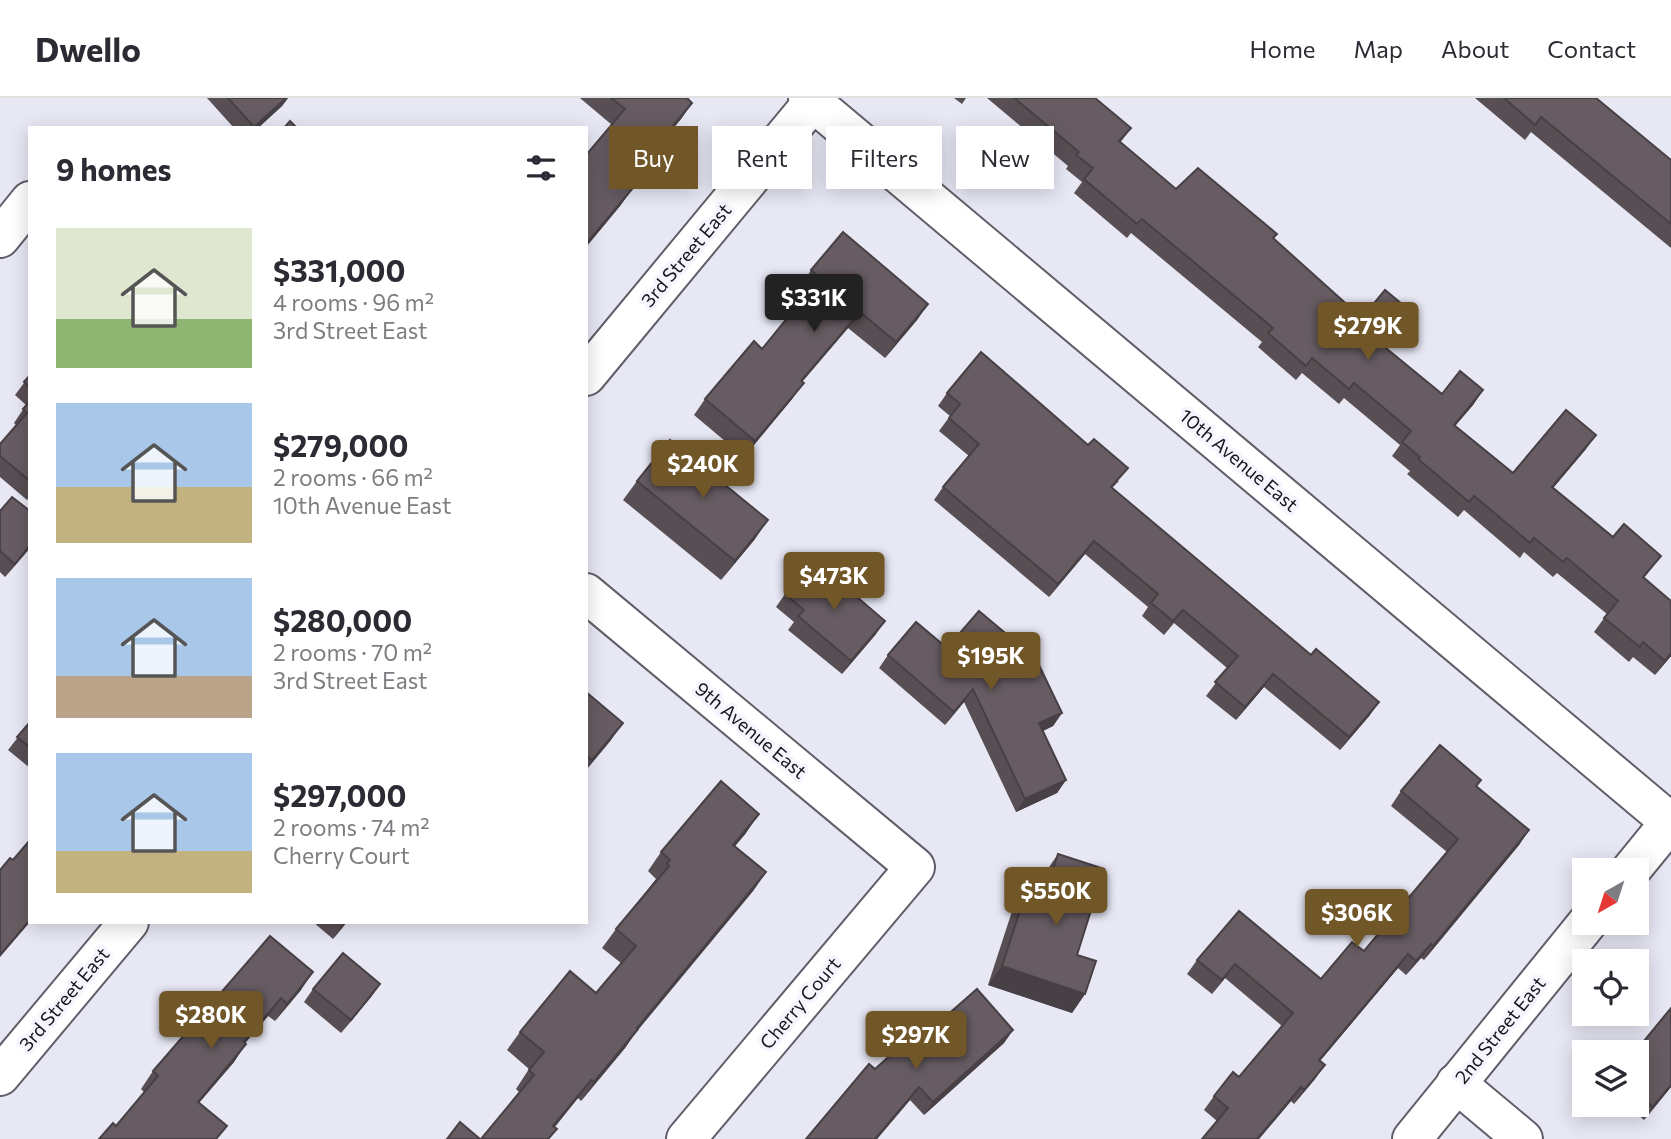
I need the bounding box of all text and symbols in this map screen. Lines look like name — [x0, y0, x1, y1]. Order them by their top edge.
text: Dwello — [35, 28, 141, 69]
text: Home — [1250, 34, 1316, 63]
text: Map — [1354, 34, 1403, 63]
text: About — [1441, 34, 1509, 63]
text: Contact — [1547, 34, 1636, 63]
chip: Buy — [609, 126, 698, 189]
chip: Rent — [712, 126, 812, 189]
chip: Filters — [826, 126, 942, 189]
chip: New — [956, 126, 1054, 189]
icon: filters — [522, 149, 560, 187]
text: 9 homes — [56, 150, 171, 187]
street label: 3rd Street East — [636, 198, 736, 311]
text: $331,000 — [273, 251, 405, 288]
icon: home — [112, 256, 196, 340]
pin: $331K — [765, 274, 863, 334]
text: $331K — [781, 283, 847, 311]
text: 4 rooms · 96 m² — [273, 288, 434, 316]
pin: $279K — [1319, 302, 1417, 362]
text: $279K — [1334, 311, 1402, 339]
text: 3rd Street East — [273, 316, 428, 344]
street label: 10th Avenue East — [1175, 403, 1303, 516]
text: $279,000 — [273, 426, 408, 463]
icon: home — [112, 431, 196, 515]
pin: $240K — [654, 440, 752, 500]
text: $240K — [667, 449, 739, 477]
text: 2 rooms · 66 m² — [273, 463, 433, 491]
text: 10th Avenue East — [273, 491, 451, 519]
pin: $473K — [785, 552, 883, 612]
text: $473K — [800, 561, 868, 589]
text: $280,000 — [273, 601, 412, 638]
icon: home — [112, 606, 196, 690]
pin: $195K — [942, 632, 1040, 692]
text: 2 rooms · 70 m² — [273, 638, 432, 666]
text: $195K — [957, 641, 1025, 669]
text: 3rd Street East — [273, 666, 428, 694]
street label: 9th Avenue East — [691, 676, 812, 783]
text: $297,000 — [273, 776, 406, 813]
icon: home — [112, 781, 196, 865]
text: 2 rooms · 74 m² — [273, 813, 429, 841]
text: Cherry Court — [273, 841, 410, 869]
north arrow — [1572, 858, 1648, 934]
map controls — [1572, 858, 1649, 1117]
pin: $550K — [1007, 868, 1105, 927]
text: $550K — [1020, 876, 1092, 904]
pin: $306K — [1308, 890, 1406, 949]
text: $306K — [1321, 898, 1393, 926]
street label: 3rd Street East — [14, 942, 114, 1055]
button: locate — [1572, 949, 1649, 1026]
street label: Cherry Court — [755, 952, 845, 1053]
street label: 2nd Street East — [1449, 971, 1550, 1088]
pin: $280K — [162, 992, 260, 1051]
text: $280K — [175, 1000, 247, 1028]
pin: $297K — [867, 1012, 965, 1071]
text: $297K — [882, 1020, 950, 1048]
button: layers — [1572, 1040, 1649, 1117]

